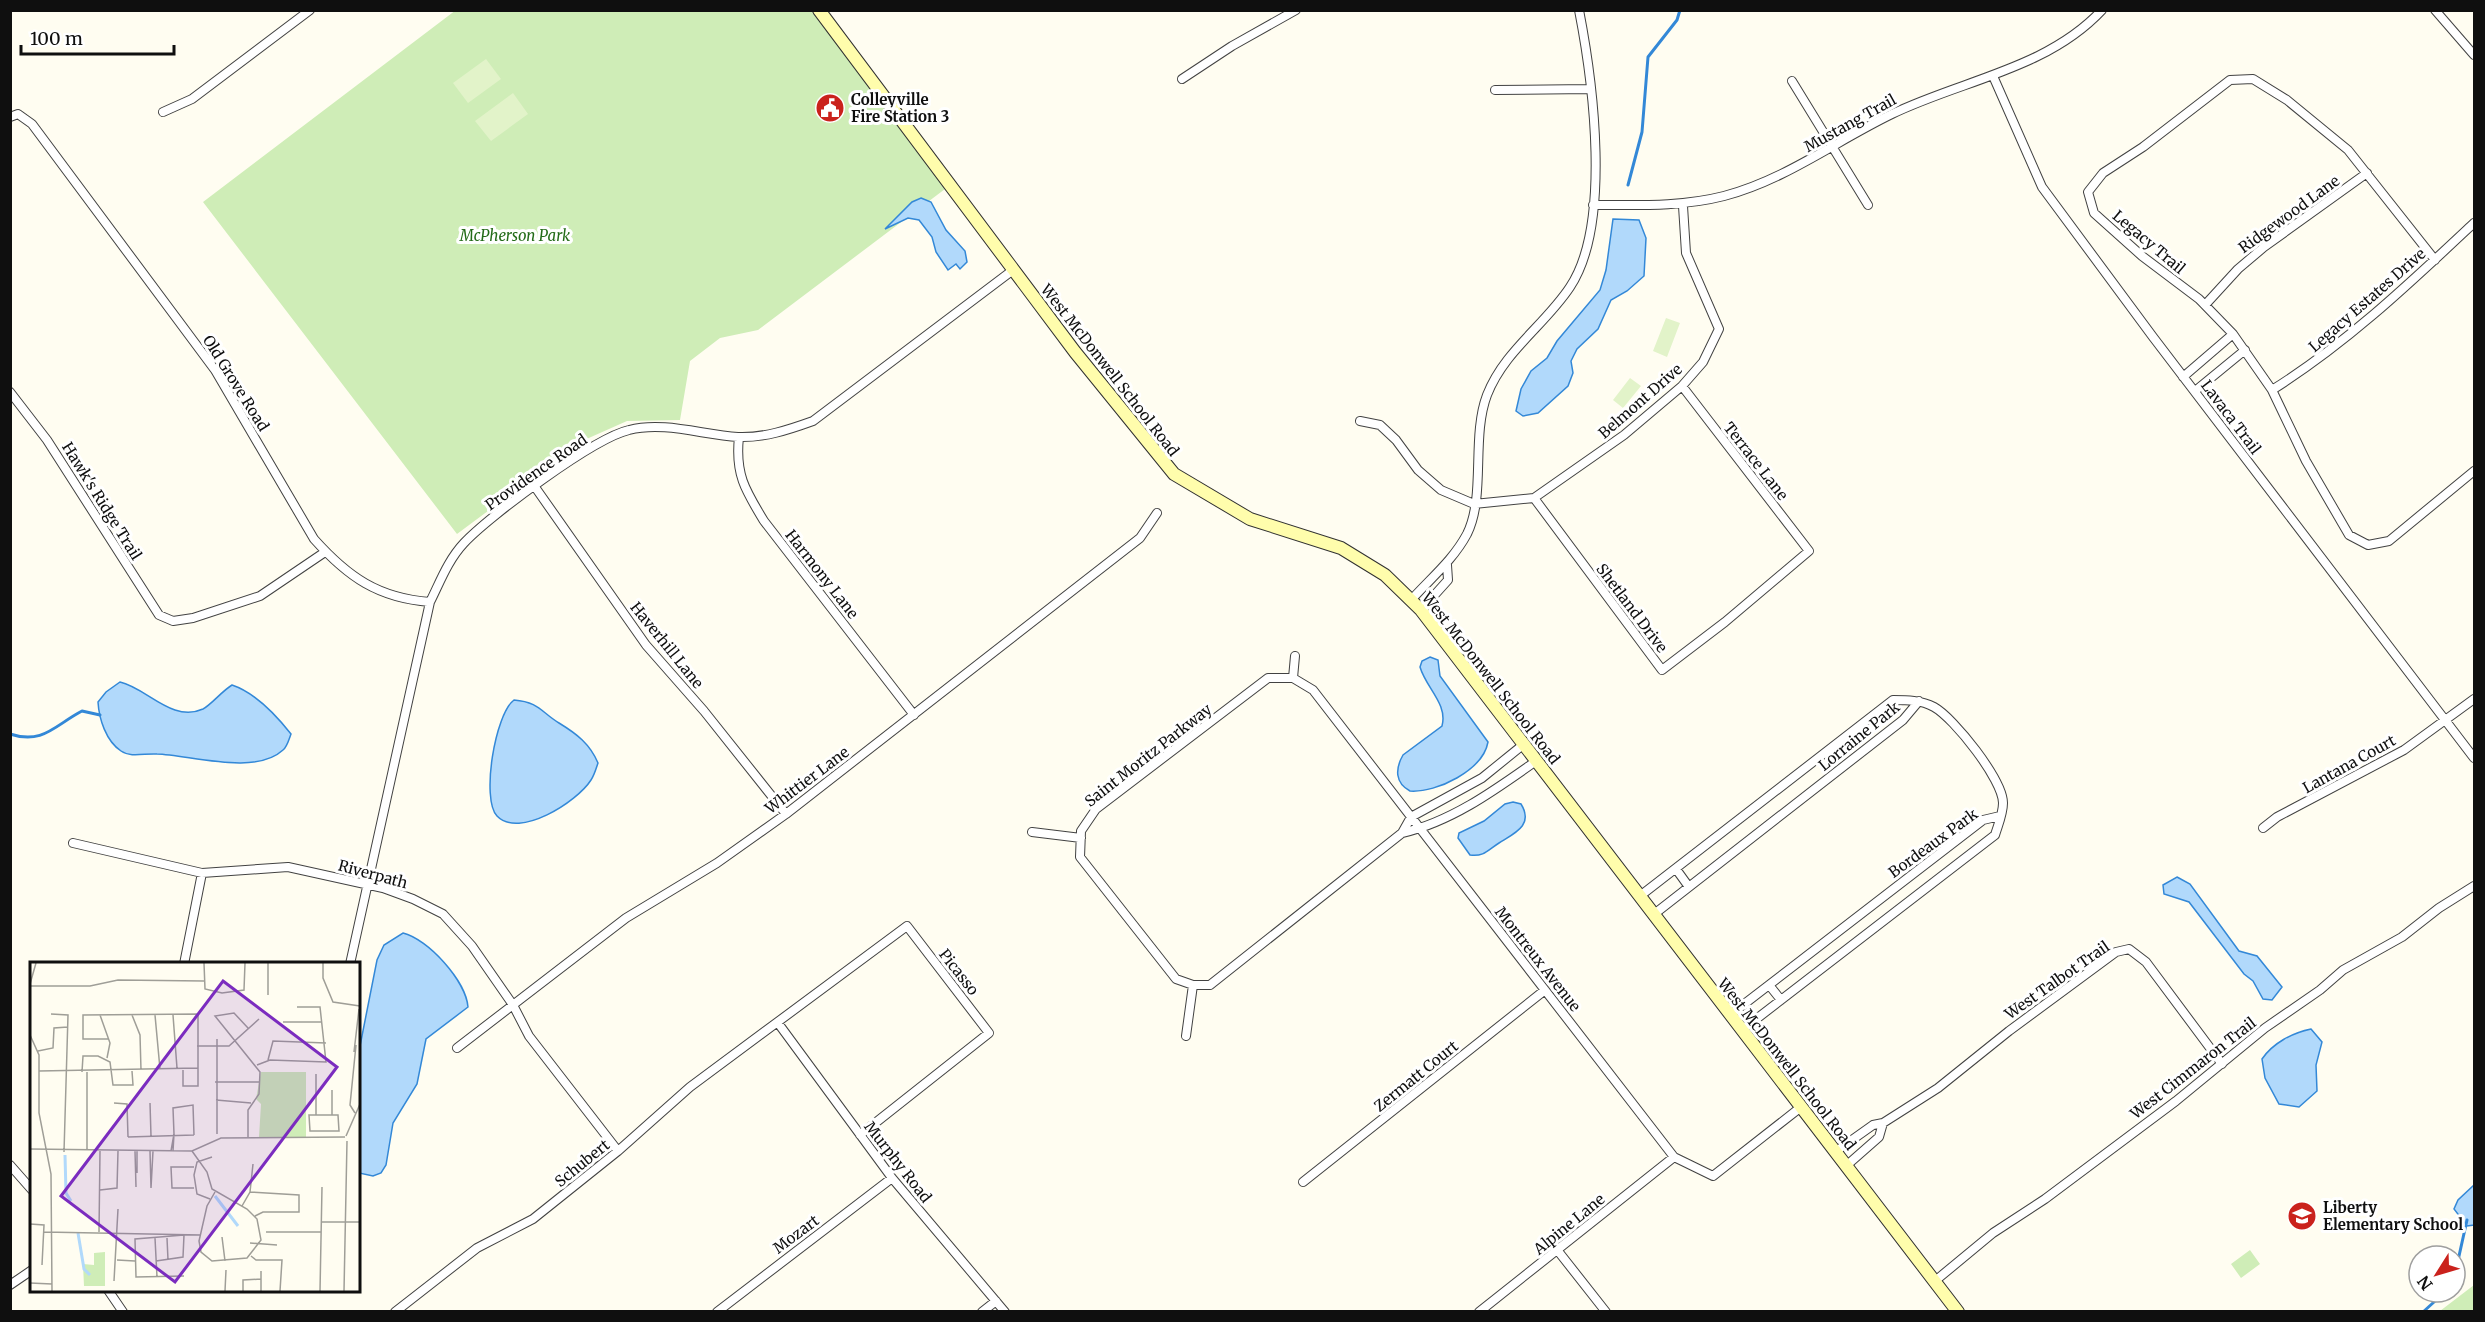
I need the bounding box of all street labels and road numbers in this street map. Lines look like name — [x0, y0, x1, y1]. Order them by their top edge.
street label: Mustang Trail — [1801, 90, 1900, 156]
street label: Ridgewood Lane — [2235, 171, 2343, 257]
street label: Legacy Trail — [2109, 206, 2189, 278]
street label: Legacy Estates Drive — [2305, 244, 2429, 356]
street label: West McDonwell School Road — [1036, 279, 1183, 460]
street label: Old Grove Road — [199, 331, 273, 435]
street label: Belmont Drive — [1594, 359, 1686, 442]
street label: Lavaca Trail — [2197, 376, 2265, 458]
street label: Terrace Lane — [1720, 418, 1792, 504]
street label: Providence Road — [481, 430, 591, 514]
street label: Hawk's Ridge Trail — [58, 439, 146, 564]
street label: Harmony Lane — [781, 526, 863, 622]
street label: Shetland Drive — [1592, 560, 1672, 656]
street label: West McDonwell School Road — [1417, 587, 1564, 768]
street label: Haverhill Lane — [626, 598, 708, 692]
street label: Lorraine Park — [1814, 697, 1904, 775]
street label: Saint Moritz Parkway — [1081, 699, 1216, 811]
street label: Lantana Court — [2299, 731, 2399, 797]
street label: Whittier Lane — [760, 742, 853, 818]
street label: Bordeaux Park — [1885, 804, 1982, 882]
street label: Riverpath — [336, 856, 410, 892]
street label: Montreux Avenue — [1491, 903, 1585, 1015]
street label: West Talbot Trail — [2000, 936, 2113, 1024]
street label: Picasso — [935, 945, 983, 999]
street label: West McDonwell School Road — [1713, 973, 1860, 1154]
street label: West Cimmaron Trail — [2126, 1013, 2260, 1124]
street label: Zermatt Court — [1370, 1036, 1462, 1116]
street label: Murphy Road — [860, 1118, 936, 1206]
street label: Schubert — [551, 1135, 613, 1191]
street label: Alpine Lane — [1529, 1189, 1609, 1259]
street label: Mozart — [769, 1211, 823, 1257]

